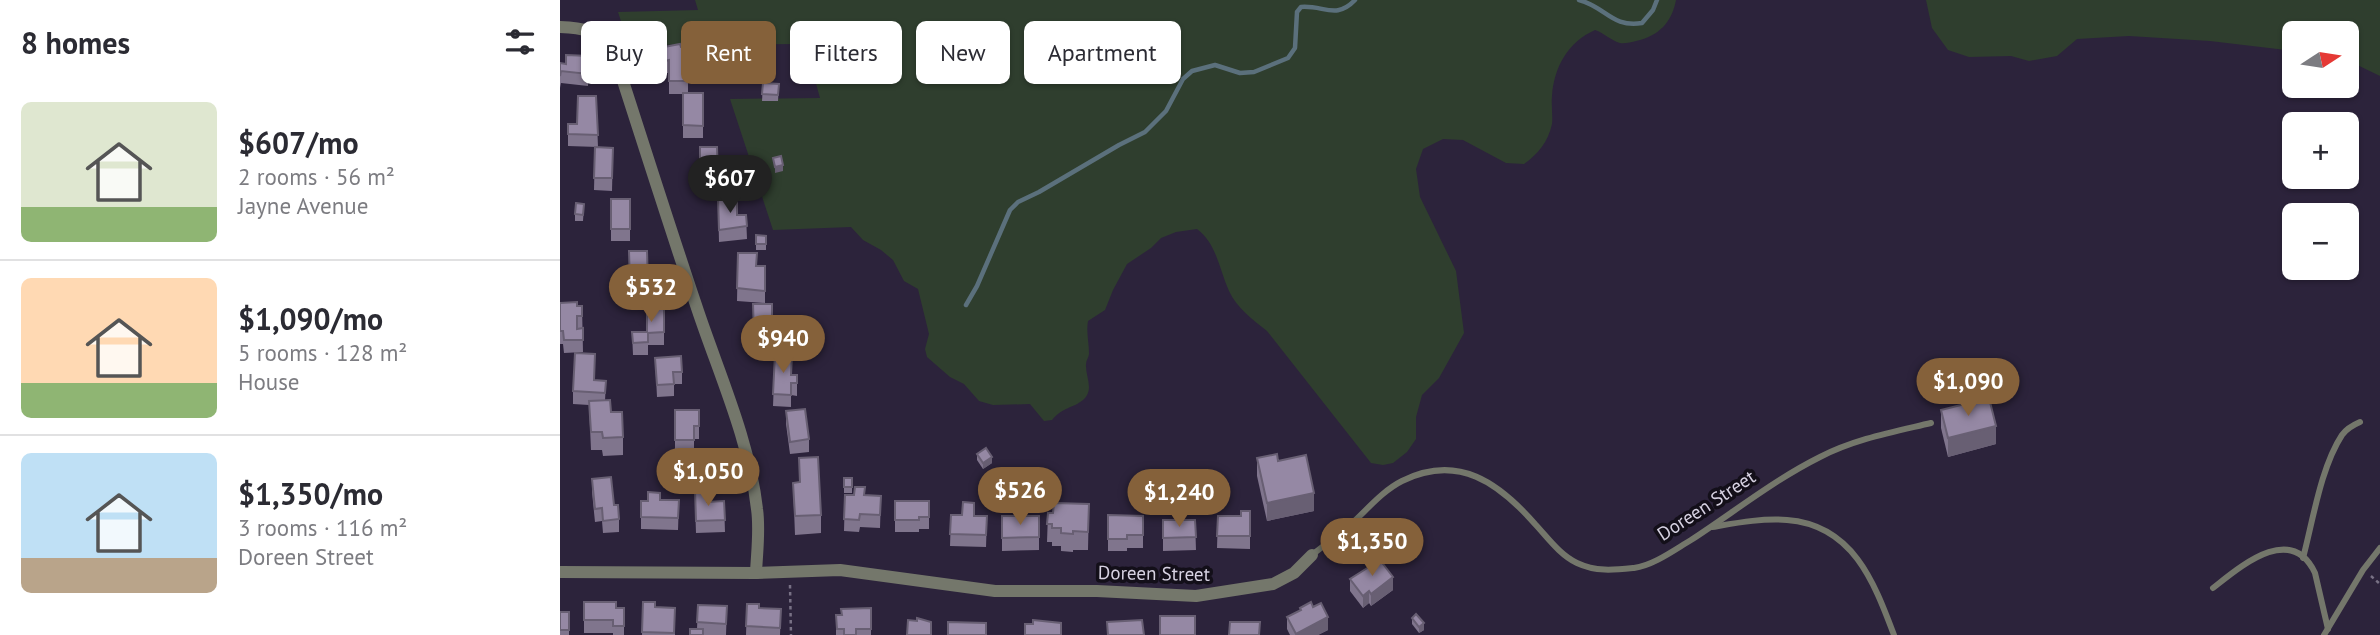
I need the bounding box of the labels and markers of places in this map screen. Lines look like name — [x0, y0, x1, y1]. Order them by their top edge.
pin: $607 — [689, 156, 771, 215]
pin: $532 — [610, 264, 692, 324]
pin: $940 — [742, 316, 824, 375]
pin: $1,090 — [1911, 358, 2025, 418]
pin: $1,050 — [651, 448, 765, 508]
pin: $526 — [979, 468, 1061, 527]
pin: $1,240 — [1122, 470, 1236, 529]
pin: $1,350 — [1315, 518, 1429, 578]

